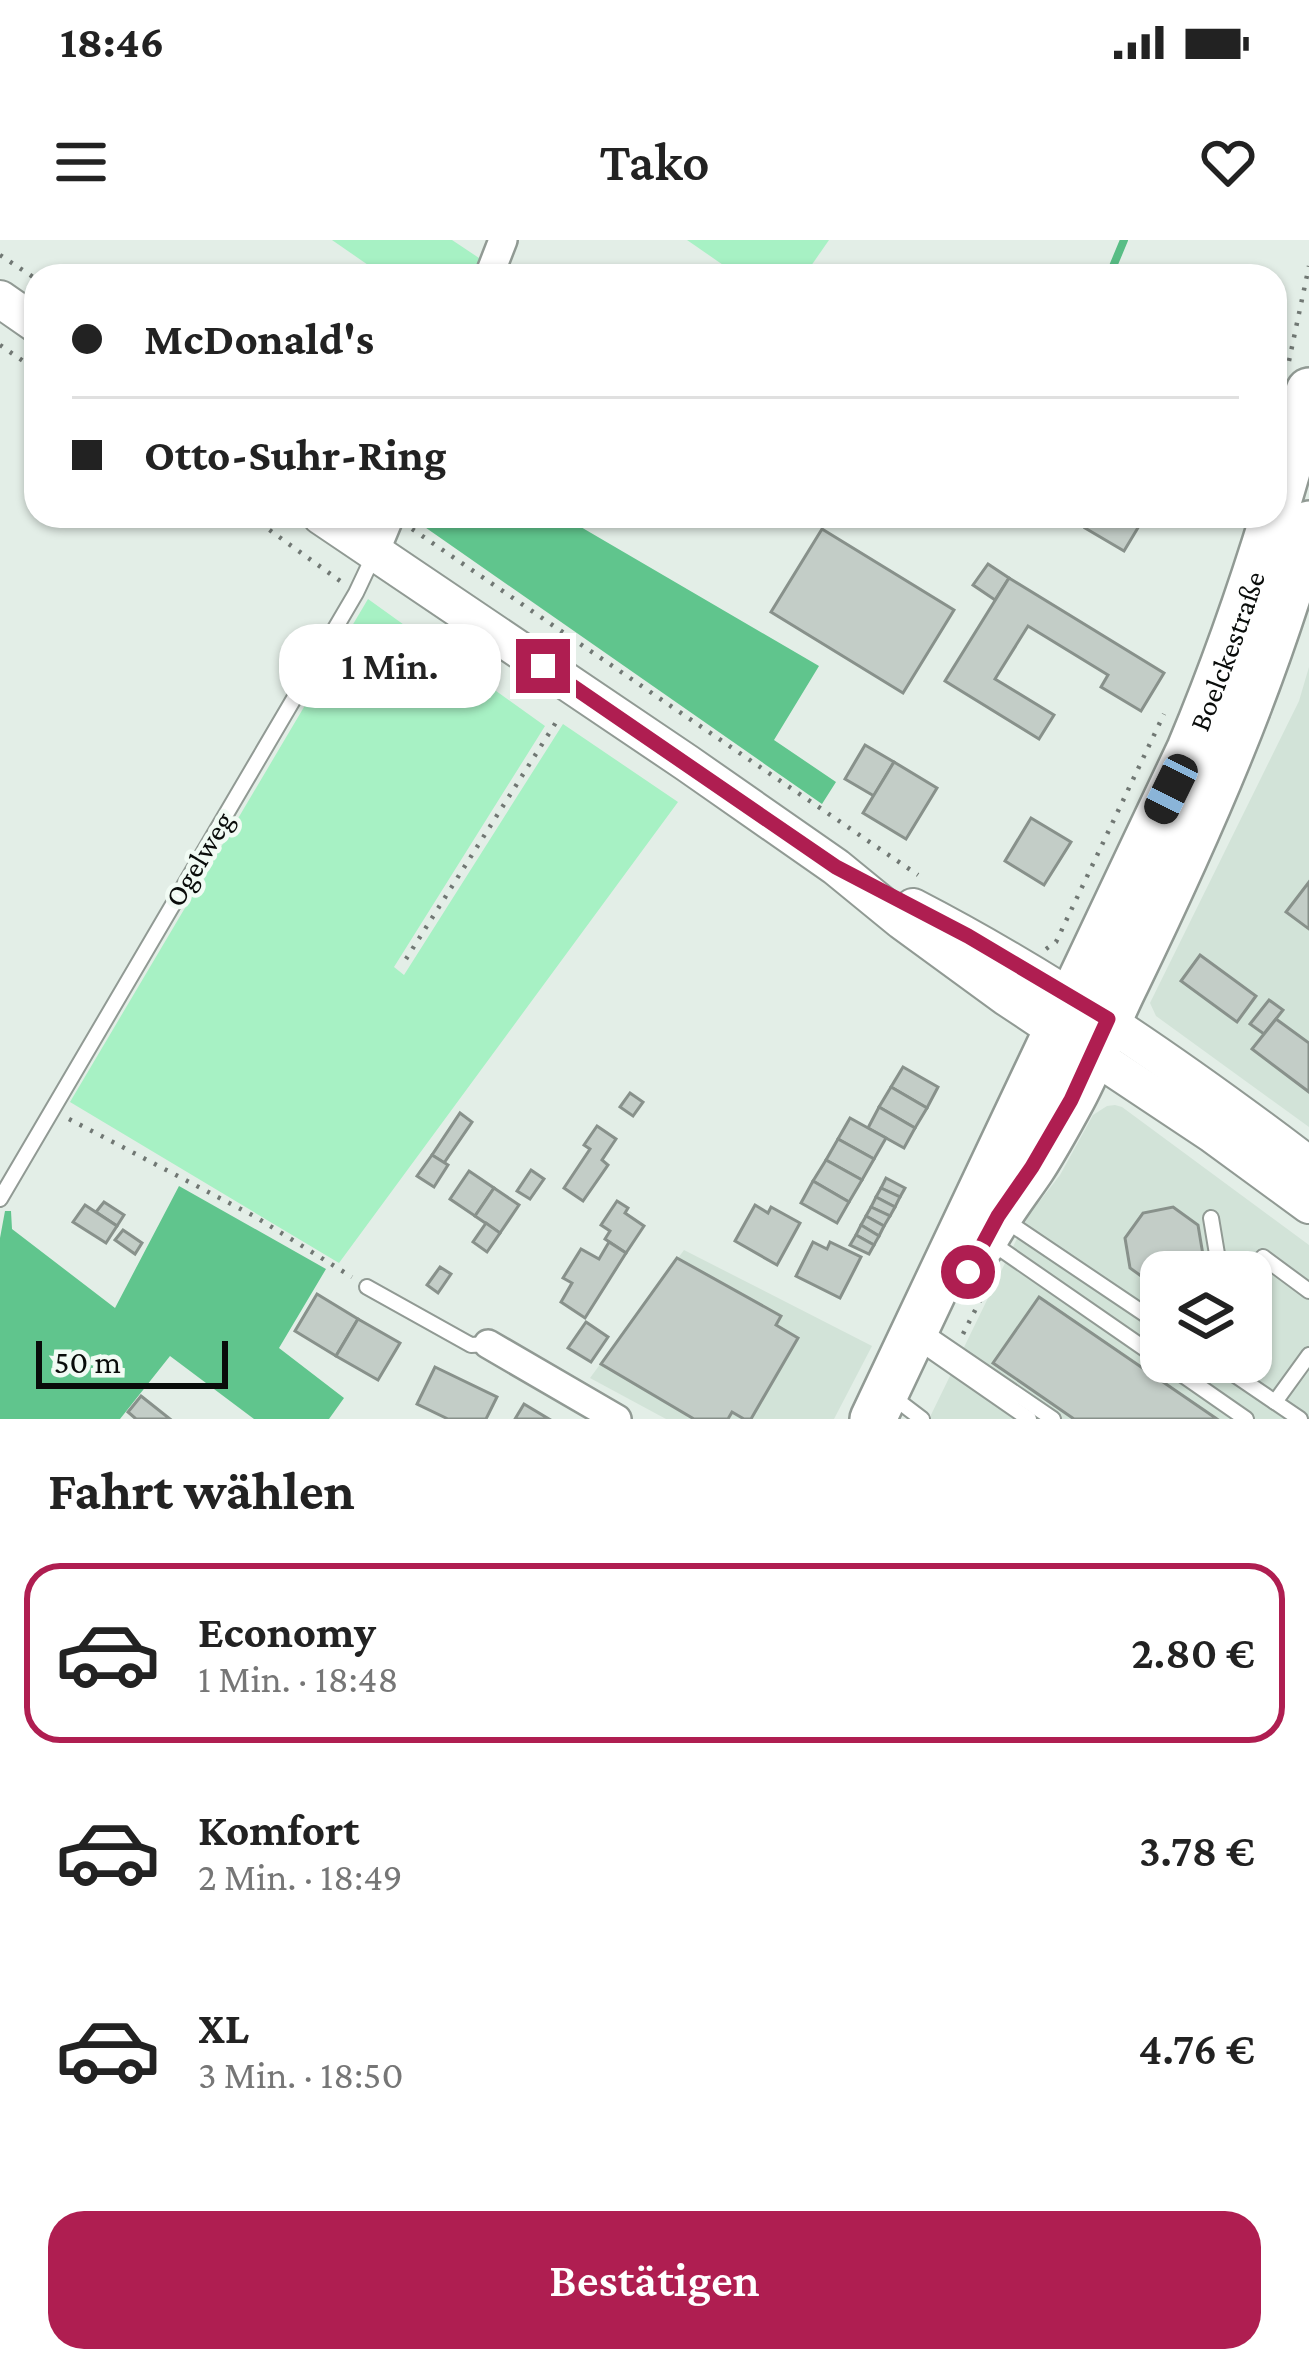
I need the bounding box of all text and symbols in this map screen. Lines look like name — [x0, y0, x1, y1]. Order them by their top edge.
text: 18:46 — [60, 17, 164, 67]
icon: menu — [48, 129, 114, 195]
icon: heart — [1195, 129, 1261, 195]
text: Tako — [599, 132, 710, 192]
text: McDonald's — [144, 314, 374, 364]
text: Otto-Suhr-Ring — [144, 430, 447, 480]
street label: Boelckestraße — [1182, 567, 1271, 736]
callout: 1 Min. — [279, 624, 501, 708]
route end — [516, 639, 570, 693]
text: 1 Min. — [341, 644, 439, 687]
car — [1139, 749, 1203, 829]
street label: Ogelweg — [157, 805, 241, 913]
route start — [941, 1245, 995, 1299]
map controls — [1140, 1251, 1272, 1383]
button: layers — [1140, 1251, 1272, 1383]
scale bar — [36, 1335, 228, 1388]
text: 50 m — [54, 1343, 121, 1380]
text: Fahrt wählen — [48, 1461, 355, 1521]
icon: car — [54, 1599, 162, 1707]
text: Economy — [198, 1607, 376, 1657]
text: 2.80 € — [1131, 1628, 1255, 1678]
text: 1 Min. · 18:48 — [198, 1657, 398, 1700]
icon: car — [54, 1797, 162, 1905]
text: Komfort — [198, 1805, 359, 1855]
text: 3.78 € — [1139, 1826, 1255, 1876]
text: 2 Min. · 18:49 — [198, 1855, 403, 1898]
icon: car — [54, 1995, 162, 2103]
text: XL — [198, 2003, 249, 2053]
text: 4.76 € — [1139, 2024, 1255, 2074]
text: 3 Min. · 18:50 — [198, 2053, 404, 2096]
button: Bestätigen — [48, 2211, 1261, 2349]

